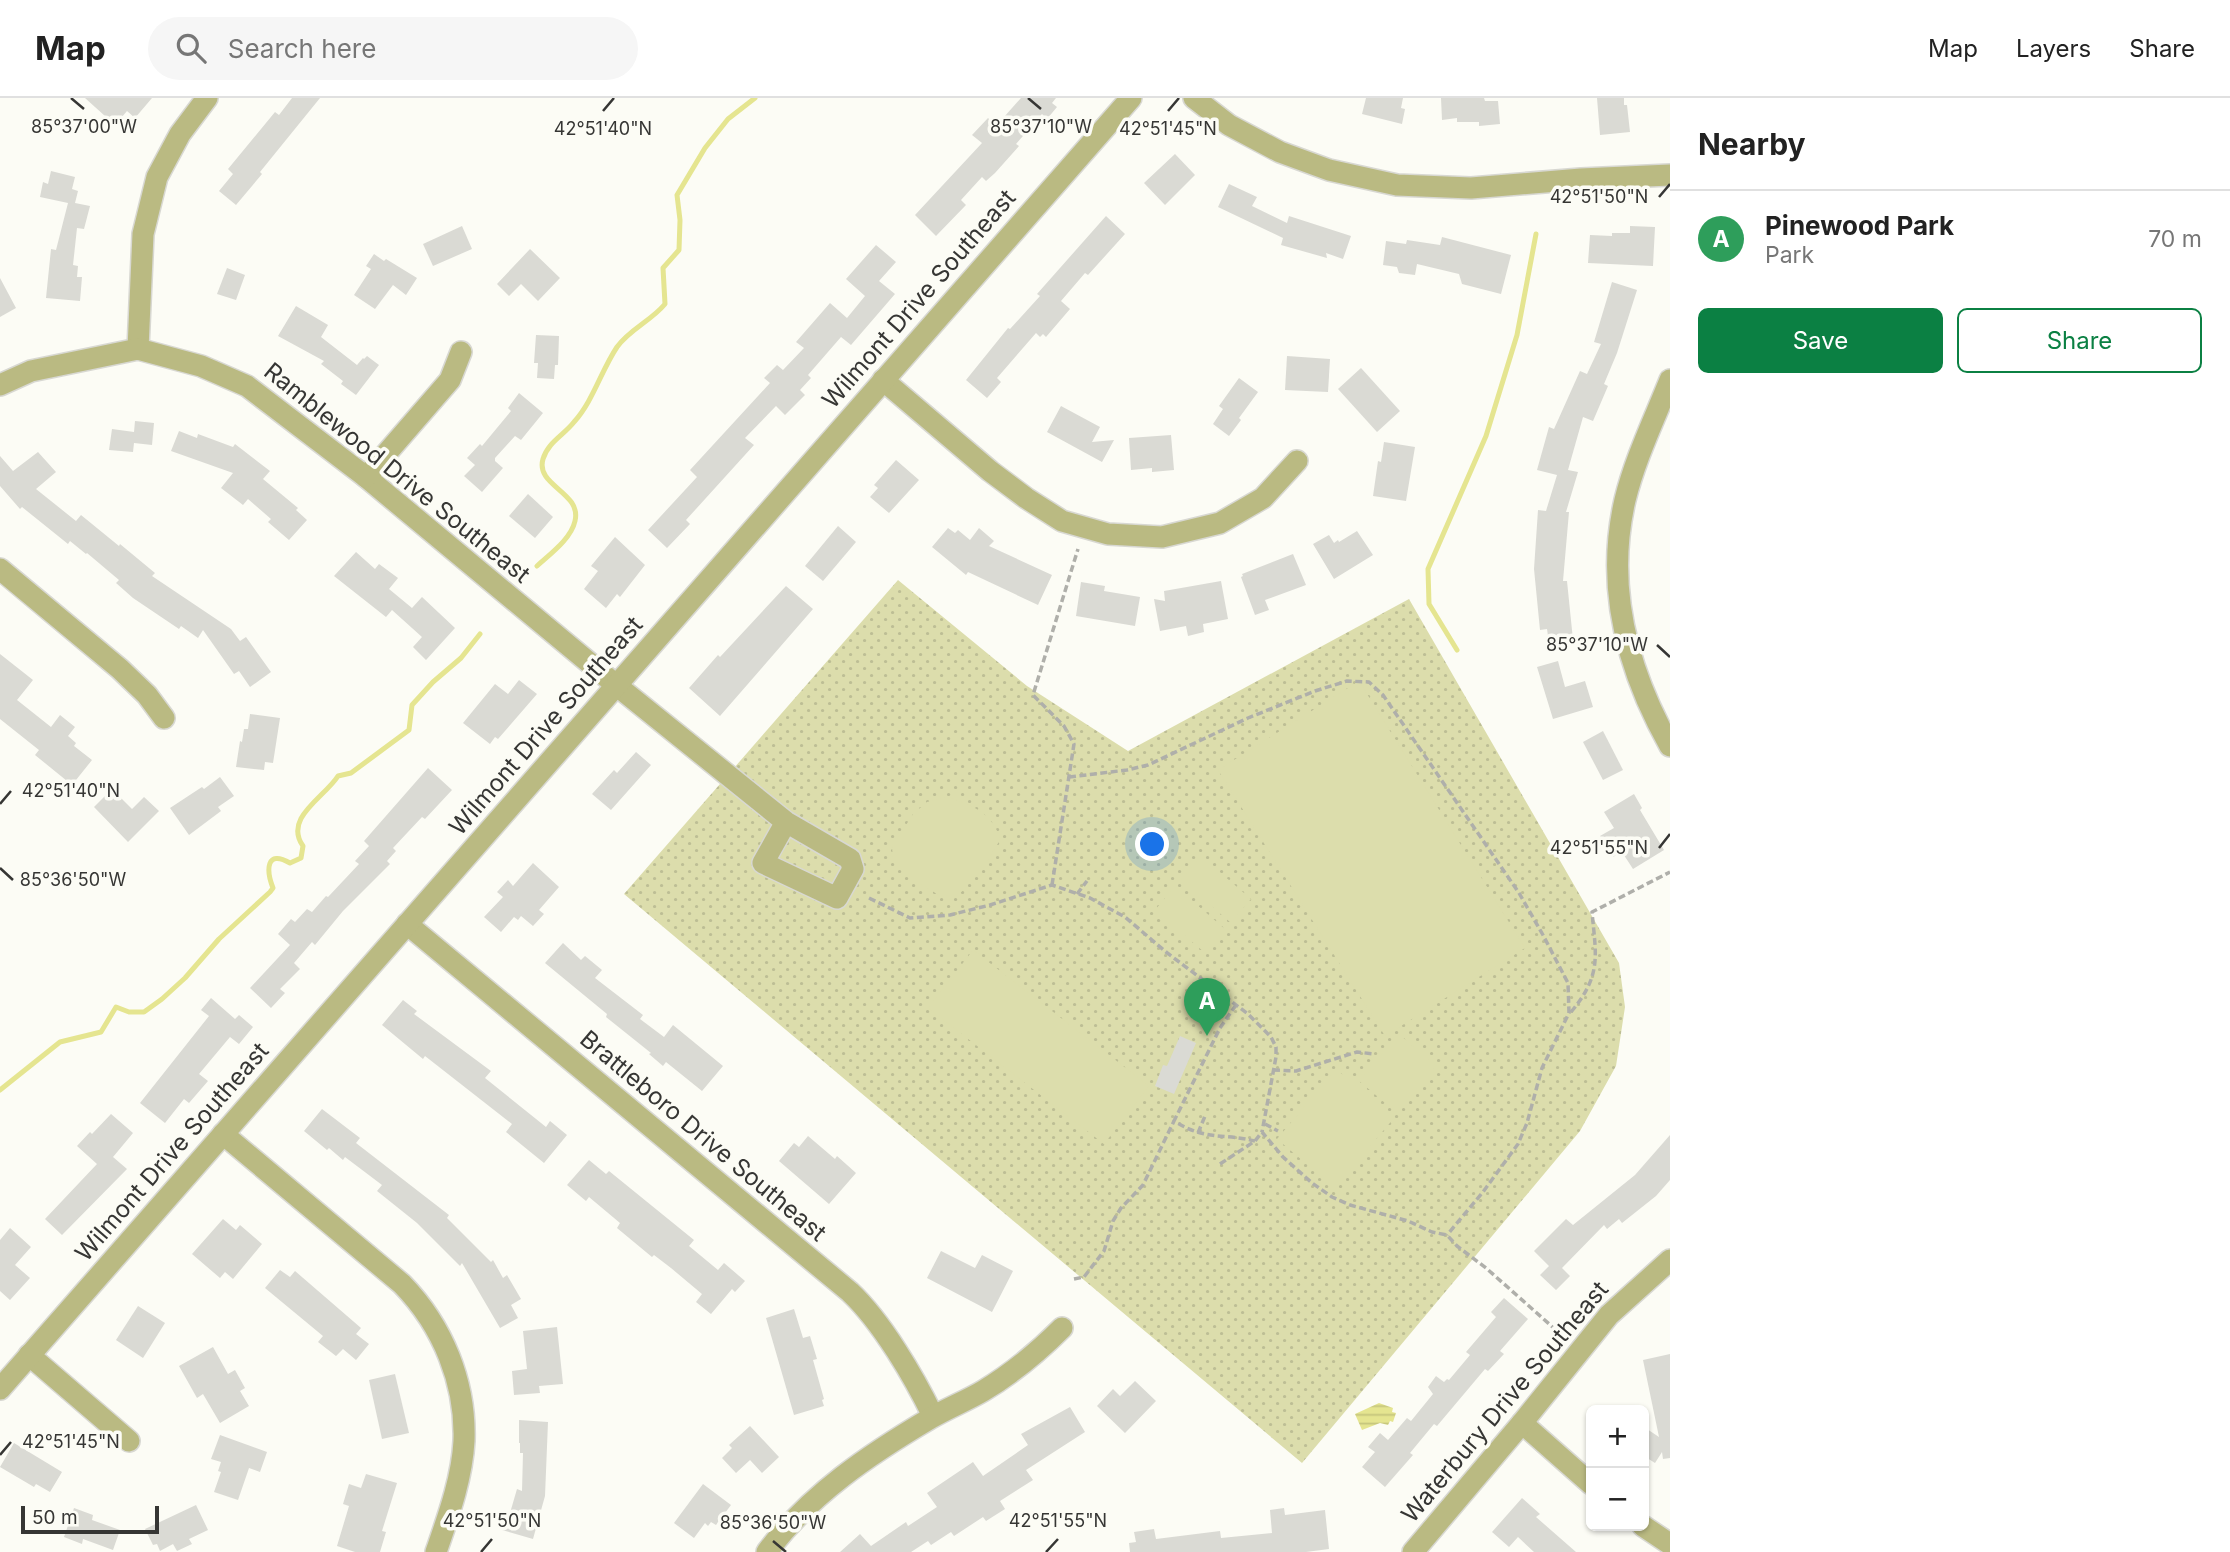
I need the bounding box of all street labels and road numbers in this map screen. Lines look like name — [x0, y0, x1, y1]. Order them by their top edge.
street label: Wilmont Drive Southeast — [816, 183, 1022, 414]
street label: Ramblewood Drive Southeast — [258, 356, 536, 589]
street label: Wilmont Drive Southeast — [443, 610, 649, 841]
street label: Brattleboro Drive Southeast — [574, 1024, 832, 1247]
street label: Wilmont Drive Southeast — [69, 1036, 275, 1267]
street label: Waterbury Drive Southeast — [1395, 1275, 1614, 1528]

